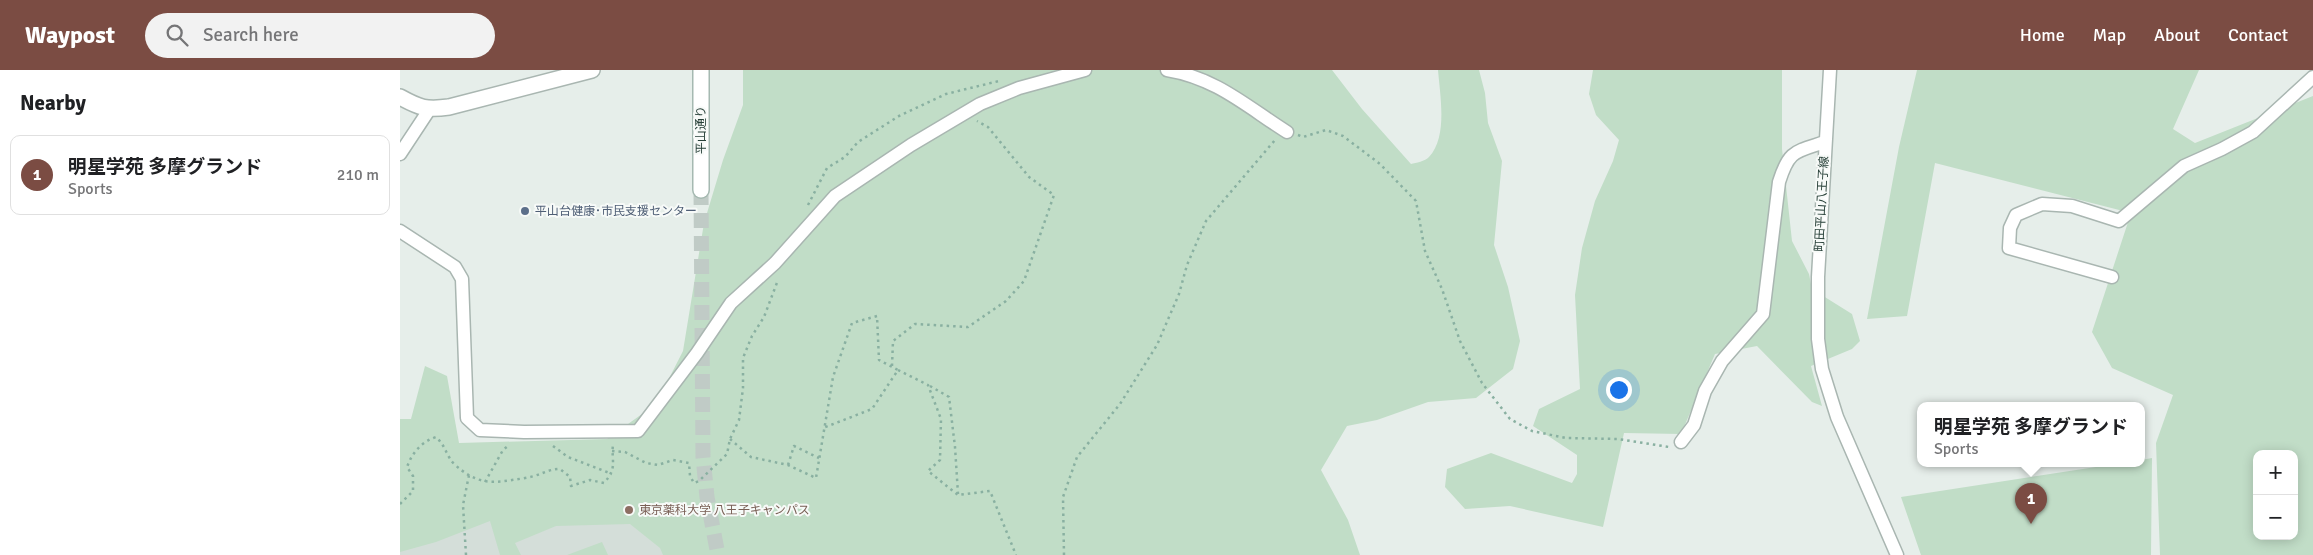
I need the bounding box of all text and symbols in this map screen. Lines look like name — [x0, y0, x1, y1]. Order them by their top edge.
search box — [145, 13, 495, 58]
text: Waypost — [25, 20, 115, 50]
icon: search — [163, 21, 191, 49]
text: Search here — [203, 23, 299, 47]
text: Home — [2020, 24, 2065, 46]
text: Map — [2093, 24, 2126, 46]
text: About — [2154, 24, 2200, 46]
text: Contact — [2228, 24, 2288, 46]
text: Nearby — [20, 90, 86, 116]
street label: 平山通り — [694, 106, 709, 154]
text: 明星学苑 多摩グランド — [68, 155, 262, 179]
street label: 町田平山八王子線 — [1812, 156, 1832, 252]
text: 1 — [33, 165, 41, 185]
text: 210 m — [337, 165, 379, 185]
text: Sports — [68, 179, 113, 199]
place label: 平山台健康･市民支援センター — [535, 204, 697, 219]
marker: 平山台健康･市民支援センター — [519, 205, 531, 217]
your location — [1606, 377, 1632, 403]
popup — [1917, 402, 2145, 467]
text: 明星学苑 多摩グランド — [1934, 415, 2128, 439]
text: Sports — [1934, 439, 1978, 459]
map controls — [2253, 450, 2298, 540]
button: + — [2253, 450, 2298, 495]
pin: 1 — [2015, 483, 2047, 524]
button: − — [2253, 495, 2298, 540]
place label: 東京薬科大学 八王子キャンパス — [639, 503, 810, 518]
marker: 東京薬科大学 八王子キャンパス — [623, 504, 635, 516]

